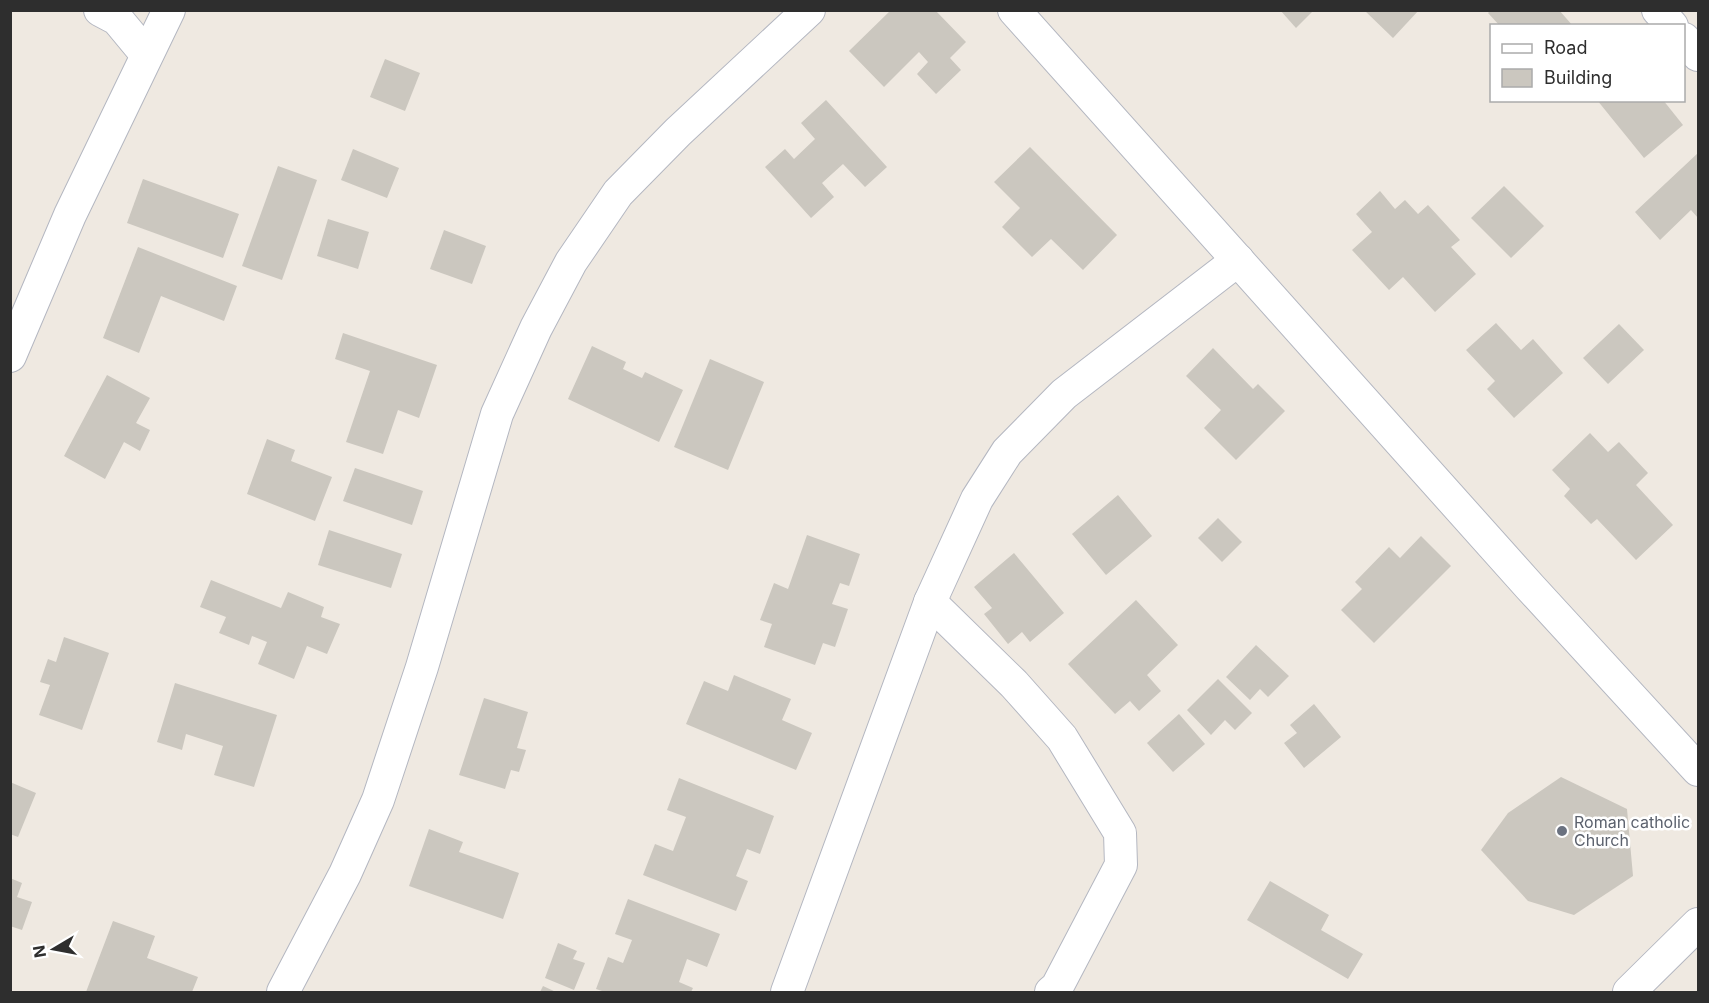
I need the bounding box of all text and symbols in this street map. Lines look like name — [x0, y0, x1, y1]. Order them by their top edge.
legend — [1490, 24, 1685, 102]
text: Road — [1544, 37, 1587, 58]
text: Building — [1544, 67, 1612, 88]
place label: Roman catholic Church — [1574, 812, 1690, 850]
marker: Roman catholic Church — [1555, 824, 1569, 838]
north arrow — [24, 919, 84, 979]
text: N — [28, 944, 50, 959]

